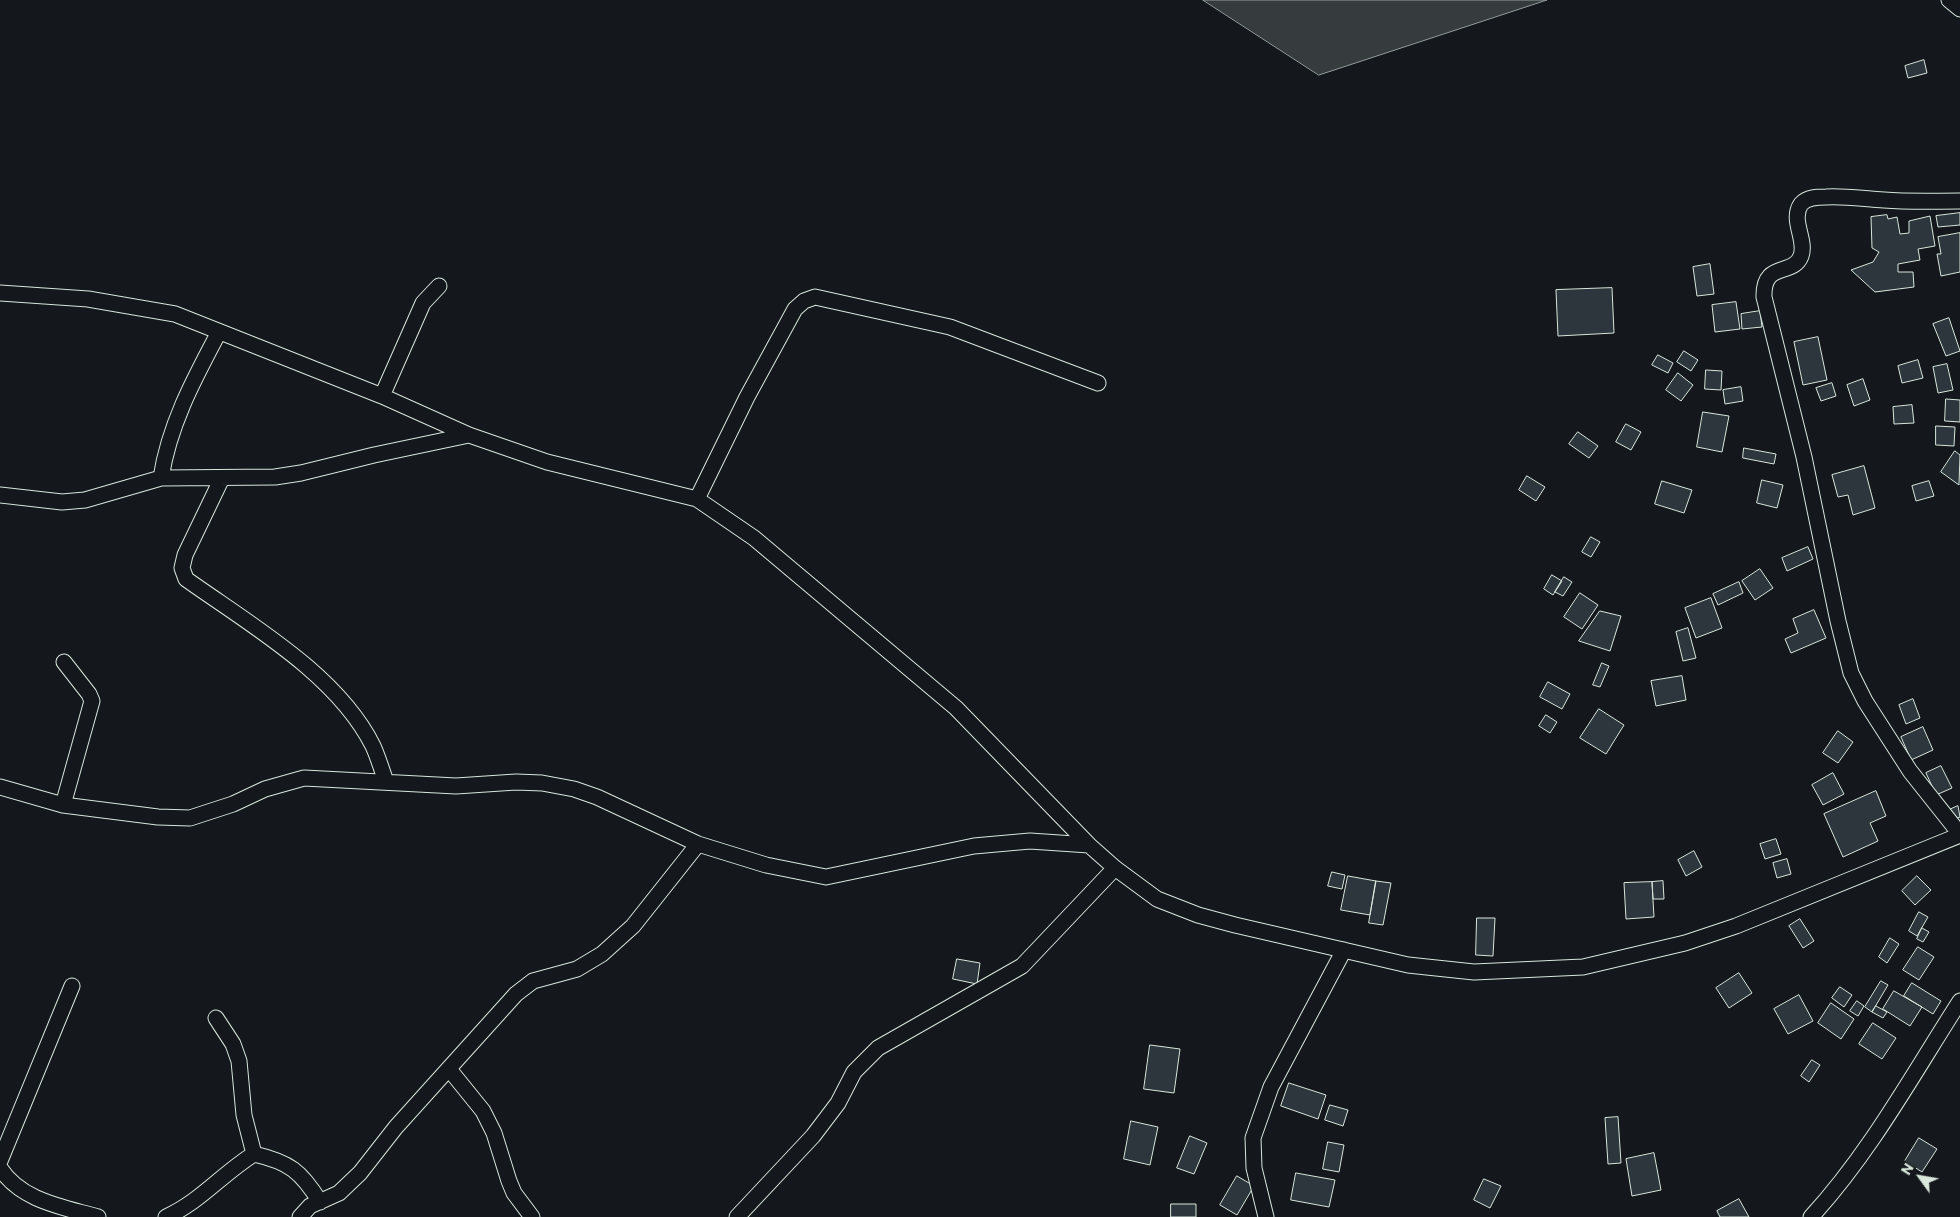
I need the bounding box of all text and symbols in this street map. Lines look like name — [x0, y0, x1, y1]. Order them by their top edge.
north arrow — [1895, 1152, 1945, 1202]
text: N — [1897, 1160, 1917, 1178]

